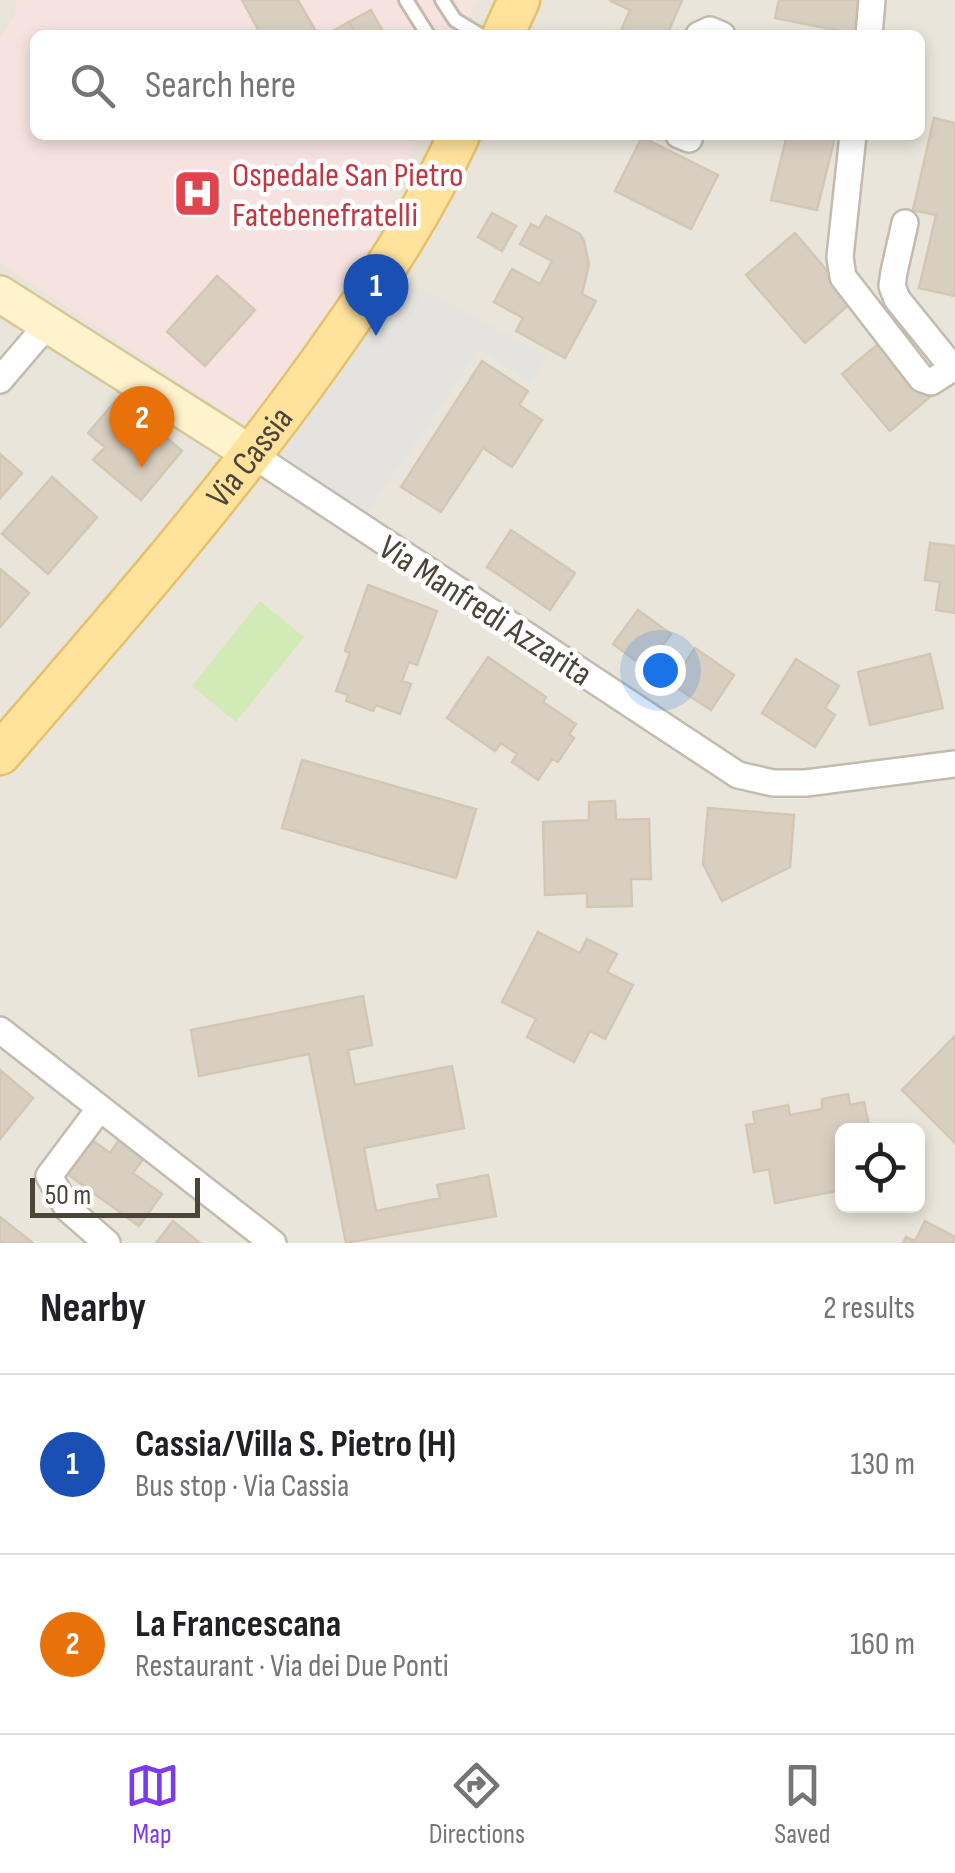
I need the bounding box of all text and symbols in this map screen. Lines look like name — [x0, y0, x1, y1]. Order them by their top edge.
search box — [30, 30, 925, 140]
icon: search — [65, 58, 120, 113]
text: Search here — [145, 63, 296, 108]
place label: Ospedale San Pietro Fatebenefratelli — [232, 154, 464, 237]
hospital icon: Ospedale San Pietro Fatebenefratelli — [171, 168, 223, 220]
pin: 1 — [344, 254, 408, 336]
pin: 2 — [110, 386, 174, 468]
street label: Via Cassia — [198, 399, 303, 517]
street label: Via Manfredi Azzarita — [371, 526, 600, 696]
your location — [635, 645, 686, 696]
map controls — [835, 1123, 925, 1213]
button: locate — [835, 1123, 925, 1213]
scale bar — [30, 1173, 200, 1218]
text: 50 m — [45, 1179, 91, 1212]
text: Nearby — [40, 1283, 146, 1334]
text: 2 results — [823, 1289, 915, 1328]
text: Cassia/Villa S. Pietro (H) — [135, 1422, 456, 1467]
text: 1 — [66, 1445, 79, 1484]
text: 130 m — [850, 1445, 915, 1484]
text: Bus stop · Via Cassia — [135, 1467, 349, 1506]
text: La Francescana — [135, 1602, 341, 1647]
text: 2 — [65, 1625, 80, 1664]
text: 160 m — [850, 1625, 915, 1664]
text: Restaurant · Via dei Due Ponti — [135, 1647, 449, 1686]
tab: Map — [125, 1758, 180, 1851]
tab: Directions — [429, 1758, 525, 1851]
tab: Saved — [774, 1758, 830, 1851]

